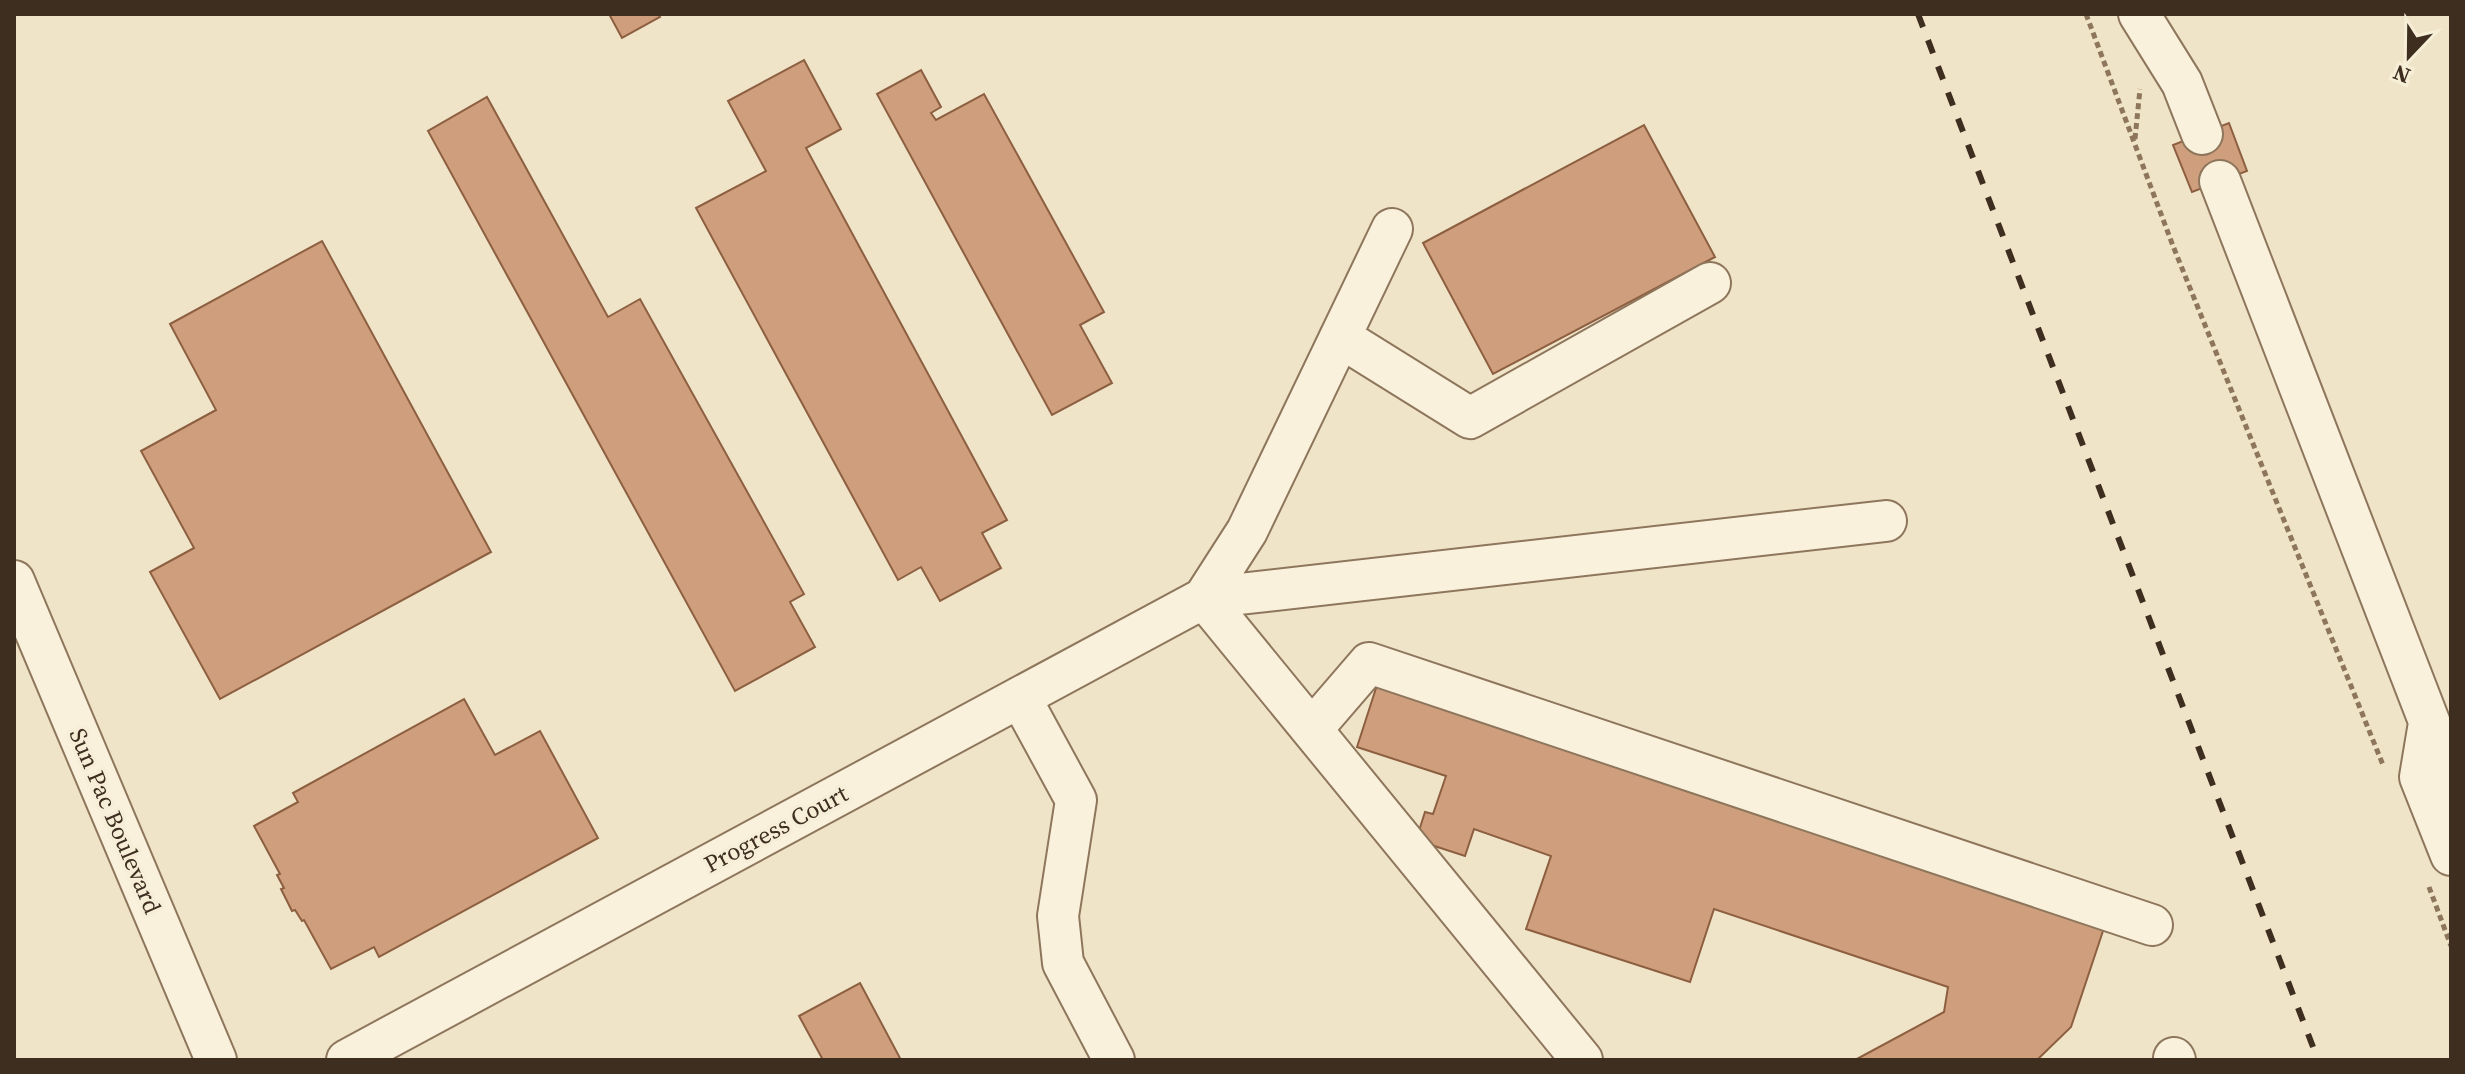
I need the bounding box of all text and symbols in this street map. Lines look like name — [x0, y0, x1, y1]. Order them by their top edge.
north arrow — [2369, 16, 2449, 96]
text: N — [2388, 58, 2415, 91]
street label: Sun Pac Boulevard — [62, 723, 170, 919]
street label: Progress Court — [698, 777, 854, 880]

